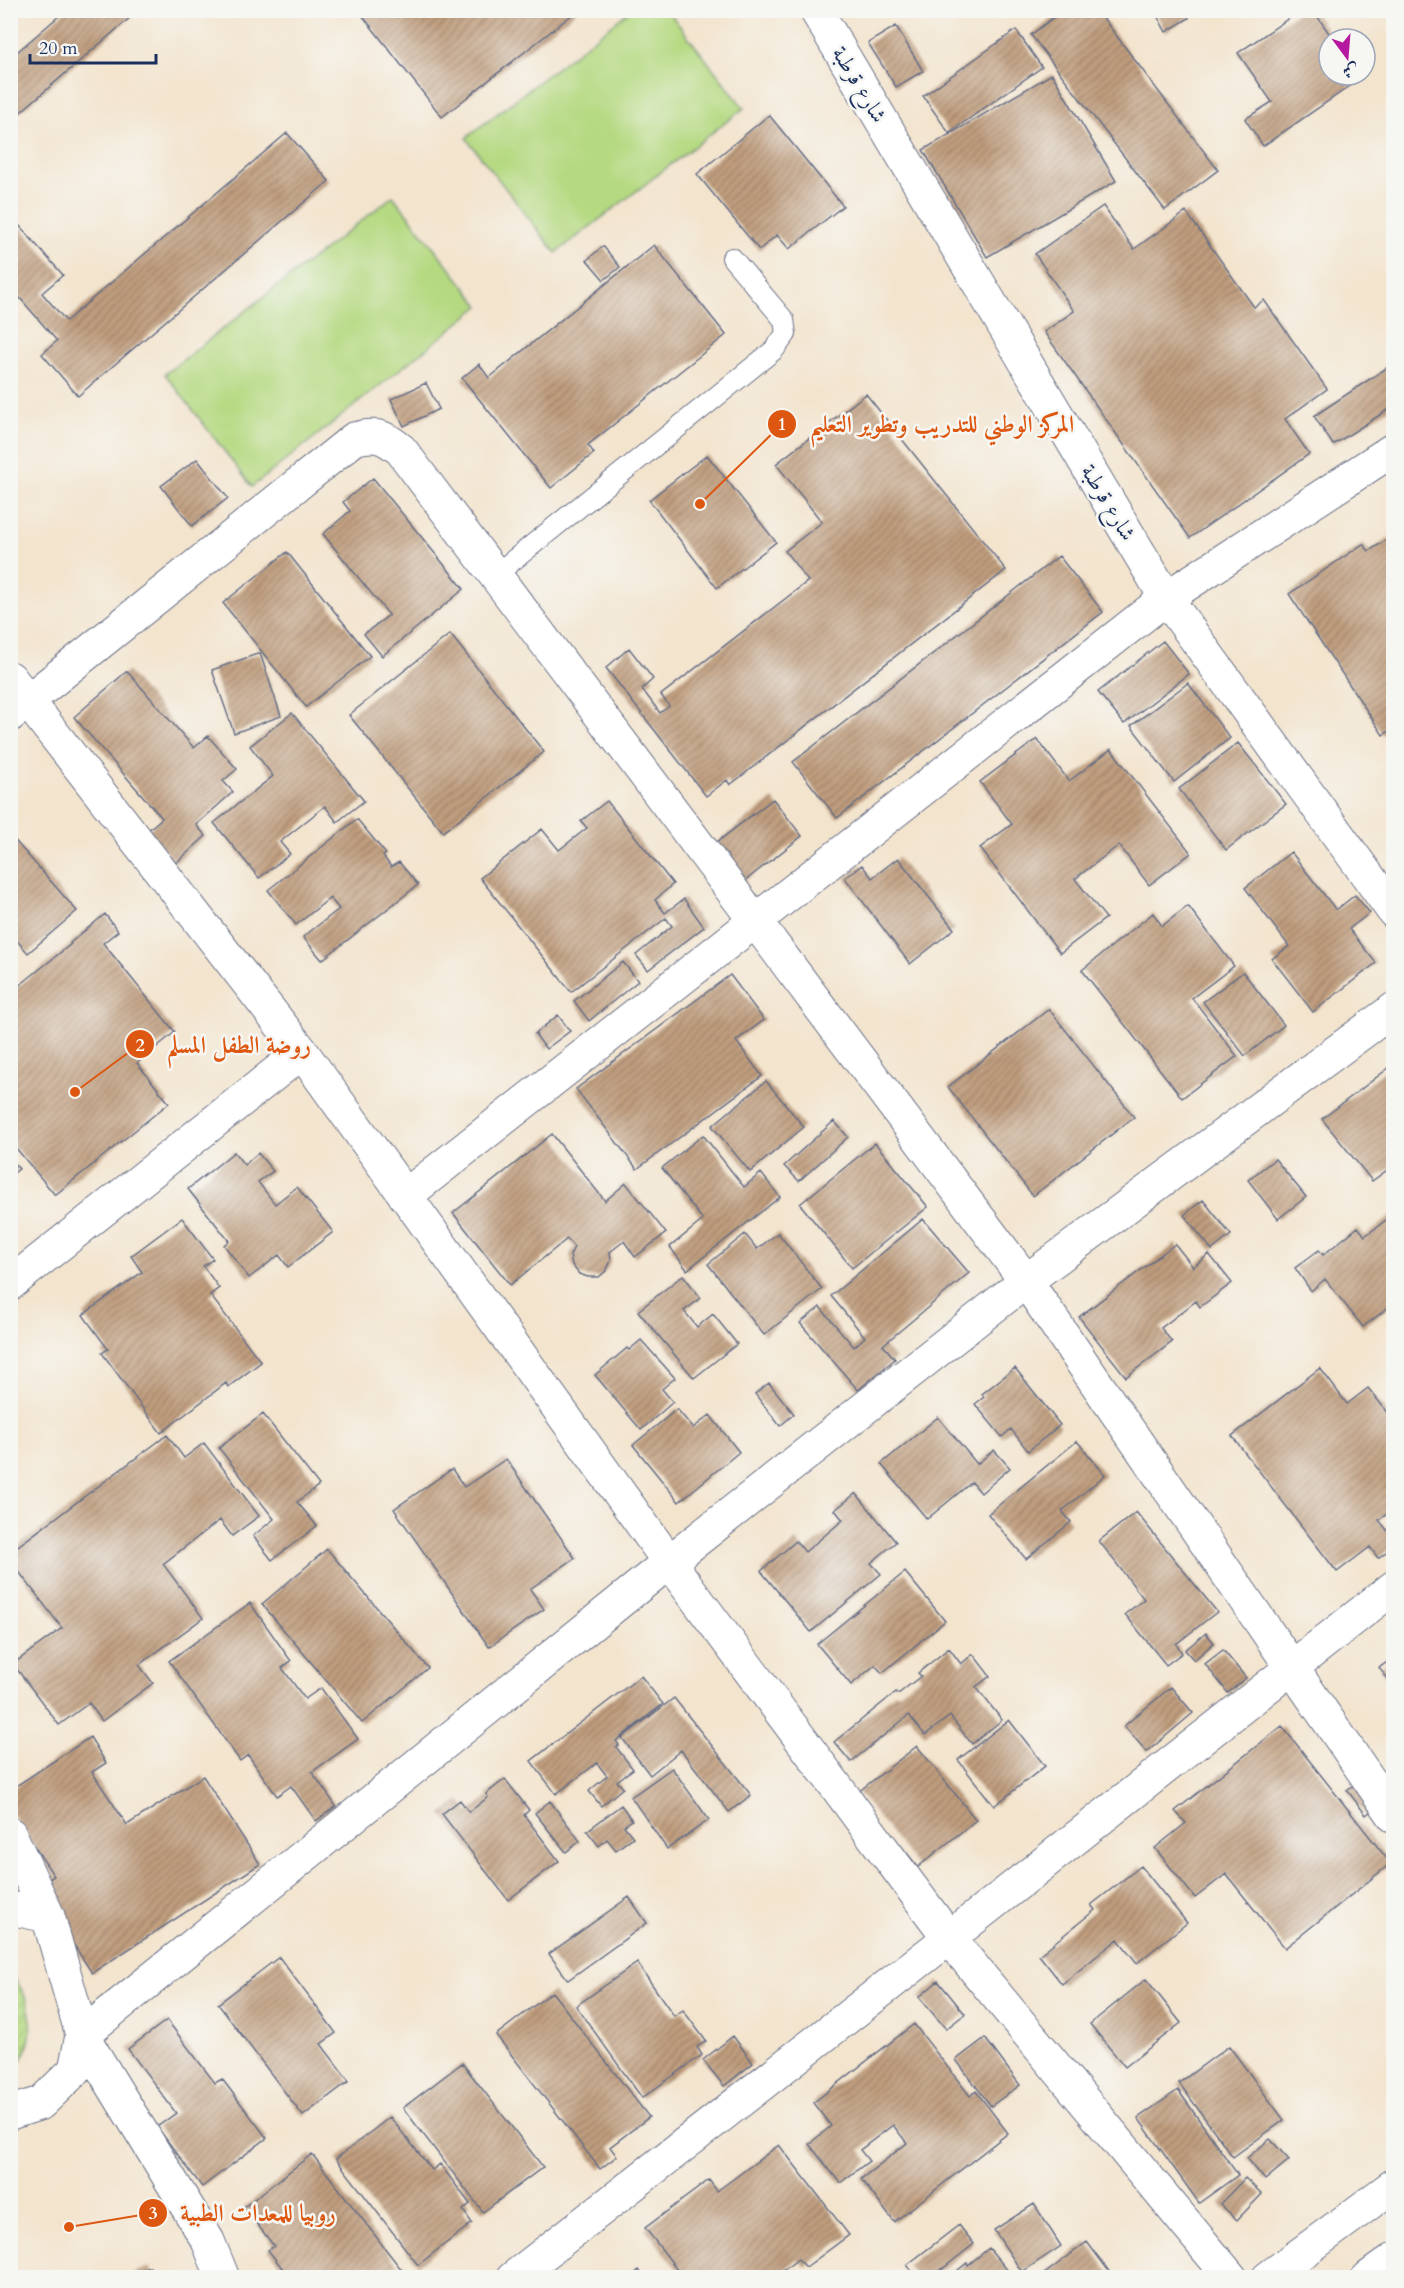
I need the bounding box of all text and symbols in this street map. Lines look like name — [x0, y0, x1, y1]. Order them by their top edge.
scale bar — [30, 27, 156, 65]
north arrow — [1317, 27, 1377, 87]
text: 20 m — [39, 36, 78, 61]
street label: شارع قرطبة — [822, 41, 894, 130]
text: ش — [1340, 58, 1362, 83]
callout: المركز الوطني للتدريب وتطوير التعليم — [767, 403, 1086, 445]
text: المركز الوطني للتدريب وتطوير التعليم — [810, 408, 1074, 448]
text: 1 — [777, 412, 787, 437]
street label: شارع قرطبة — [1071, 459, 1143, 548]
callout: روضة الطفل المسلم — [125, 1023, 323, 1065]
text: روضة الطفل المسلم — [167, 1029, 311, 1069]
text: 2 — [135, 1033, 145, 1058]
callout: روبيا للمعدات الطبية — [138, 2192, 348, 2234]
text: روبيا للمعدات الطبية — [180, 2197, 336, 2230]
text: 3 — [148, 2201, 158, 2226]

